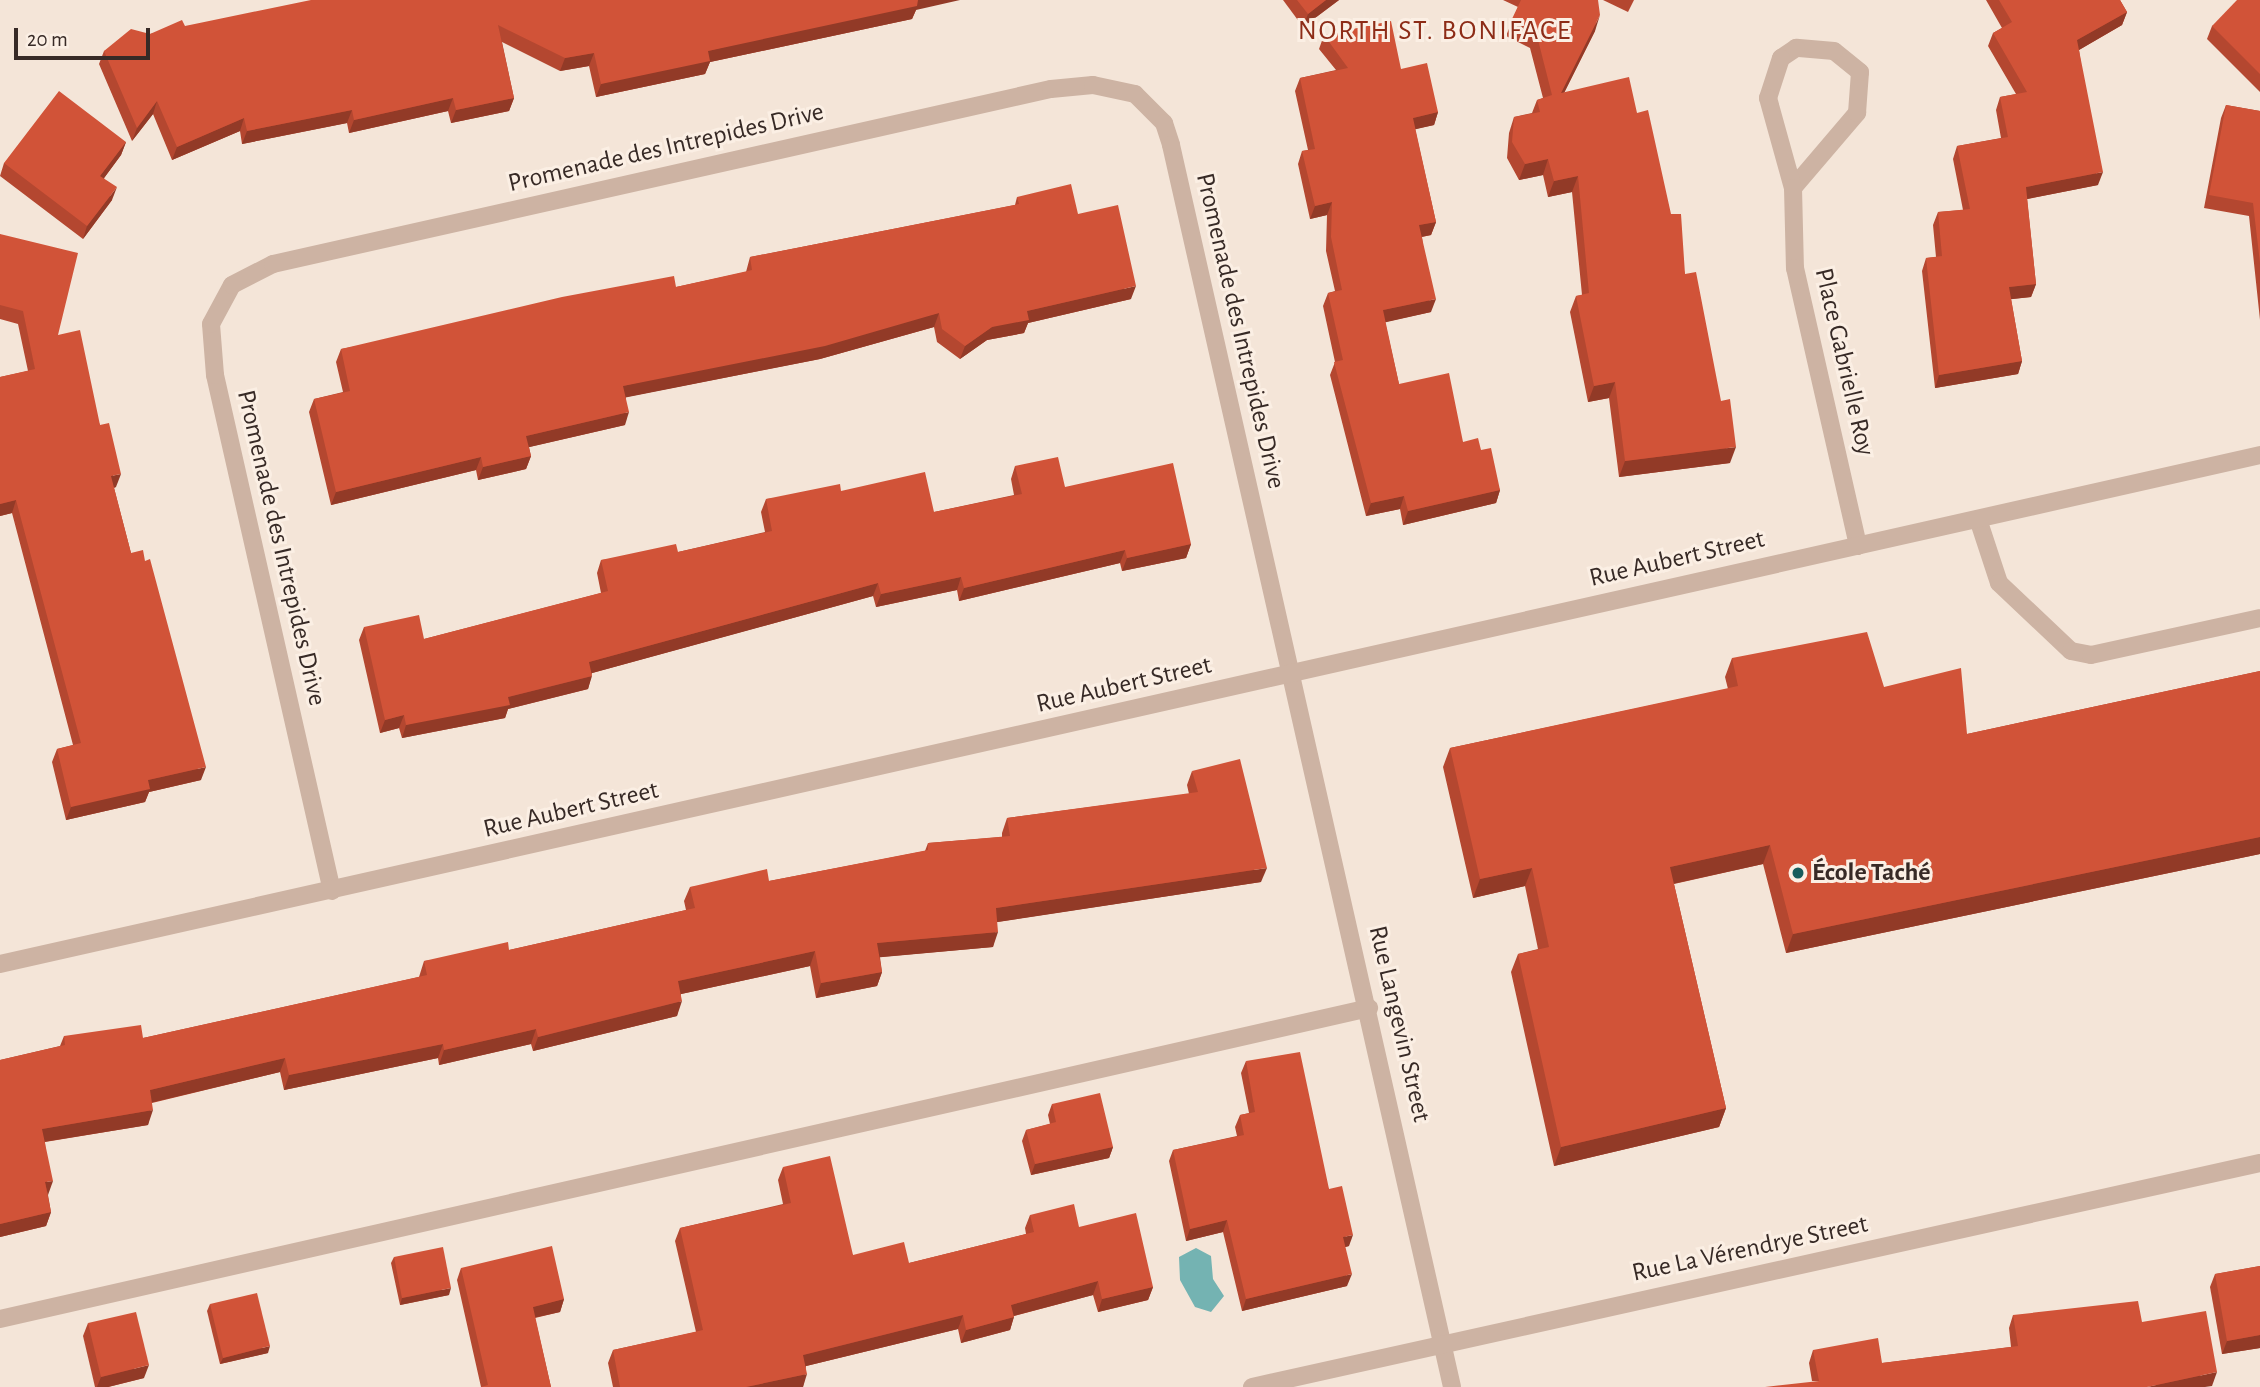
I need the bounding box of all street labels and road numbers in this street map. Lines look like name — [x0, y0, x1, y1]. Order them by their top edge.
street label: Promenade des Intrepides Drive — [505, 96, 827, 200]
street label: Promenade des Intrepides Drive — [1188, 170, 1292, 492]
street label: Place Gabrielle Roy — [1807, 265, 1881, 459]
street label: Promenade des Intrepides Drive — [229, 387, 333, 709]
street label: Rue Aubert Street — [1586, 524, 1768, 594]
street label: Rue Aubert Street — [1033, 650, 1215, 720]
street label: Rue Aubert Street — [480, 775, 662, 845]
street label: Rue Langevin Street — [1361, 923, 1437, 1125]
street label: Rue La Vérendrye Street — [1629, 1209, 1871, 1289]

